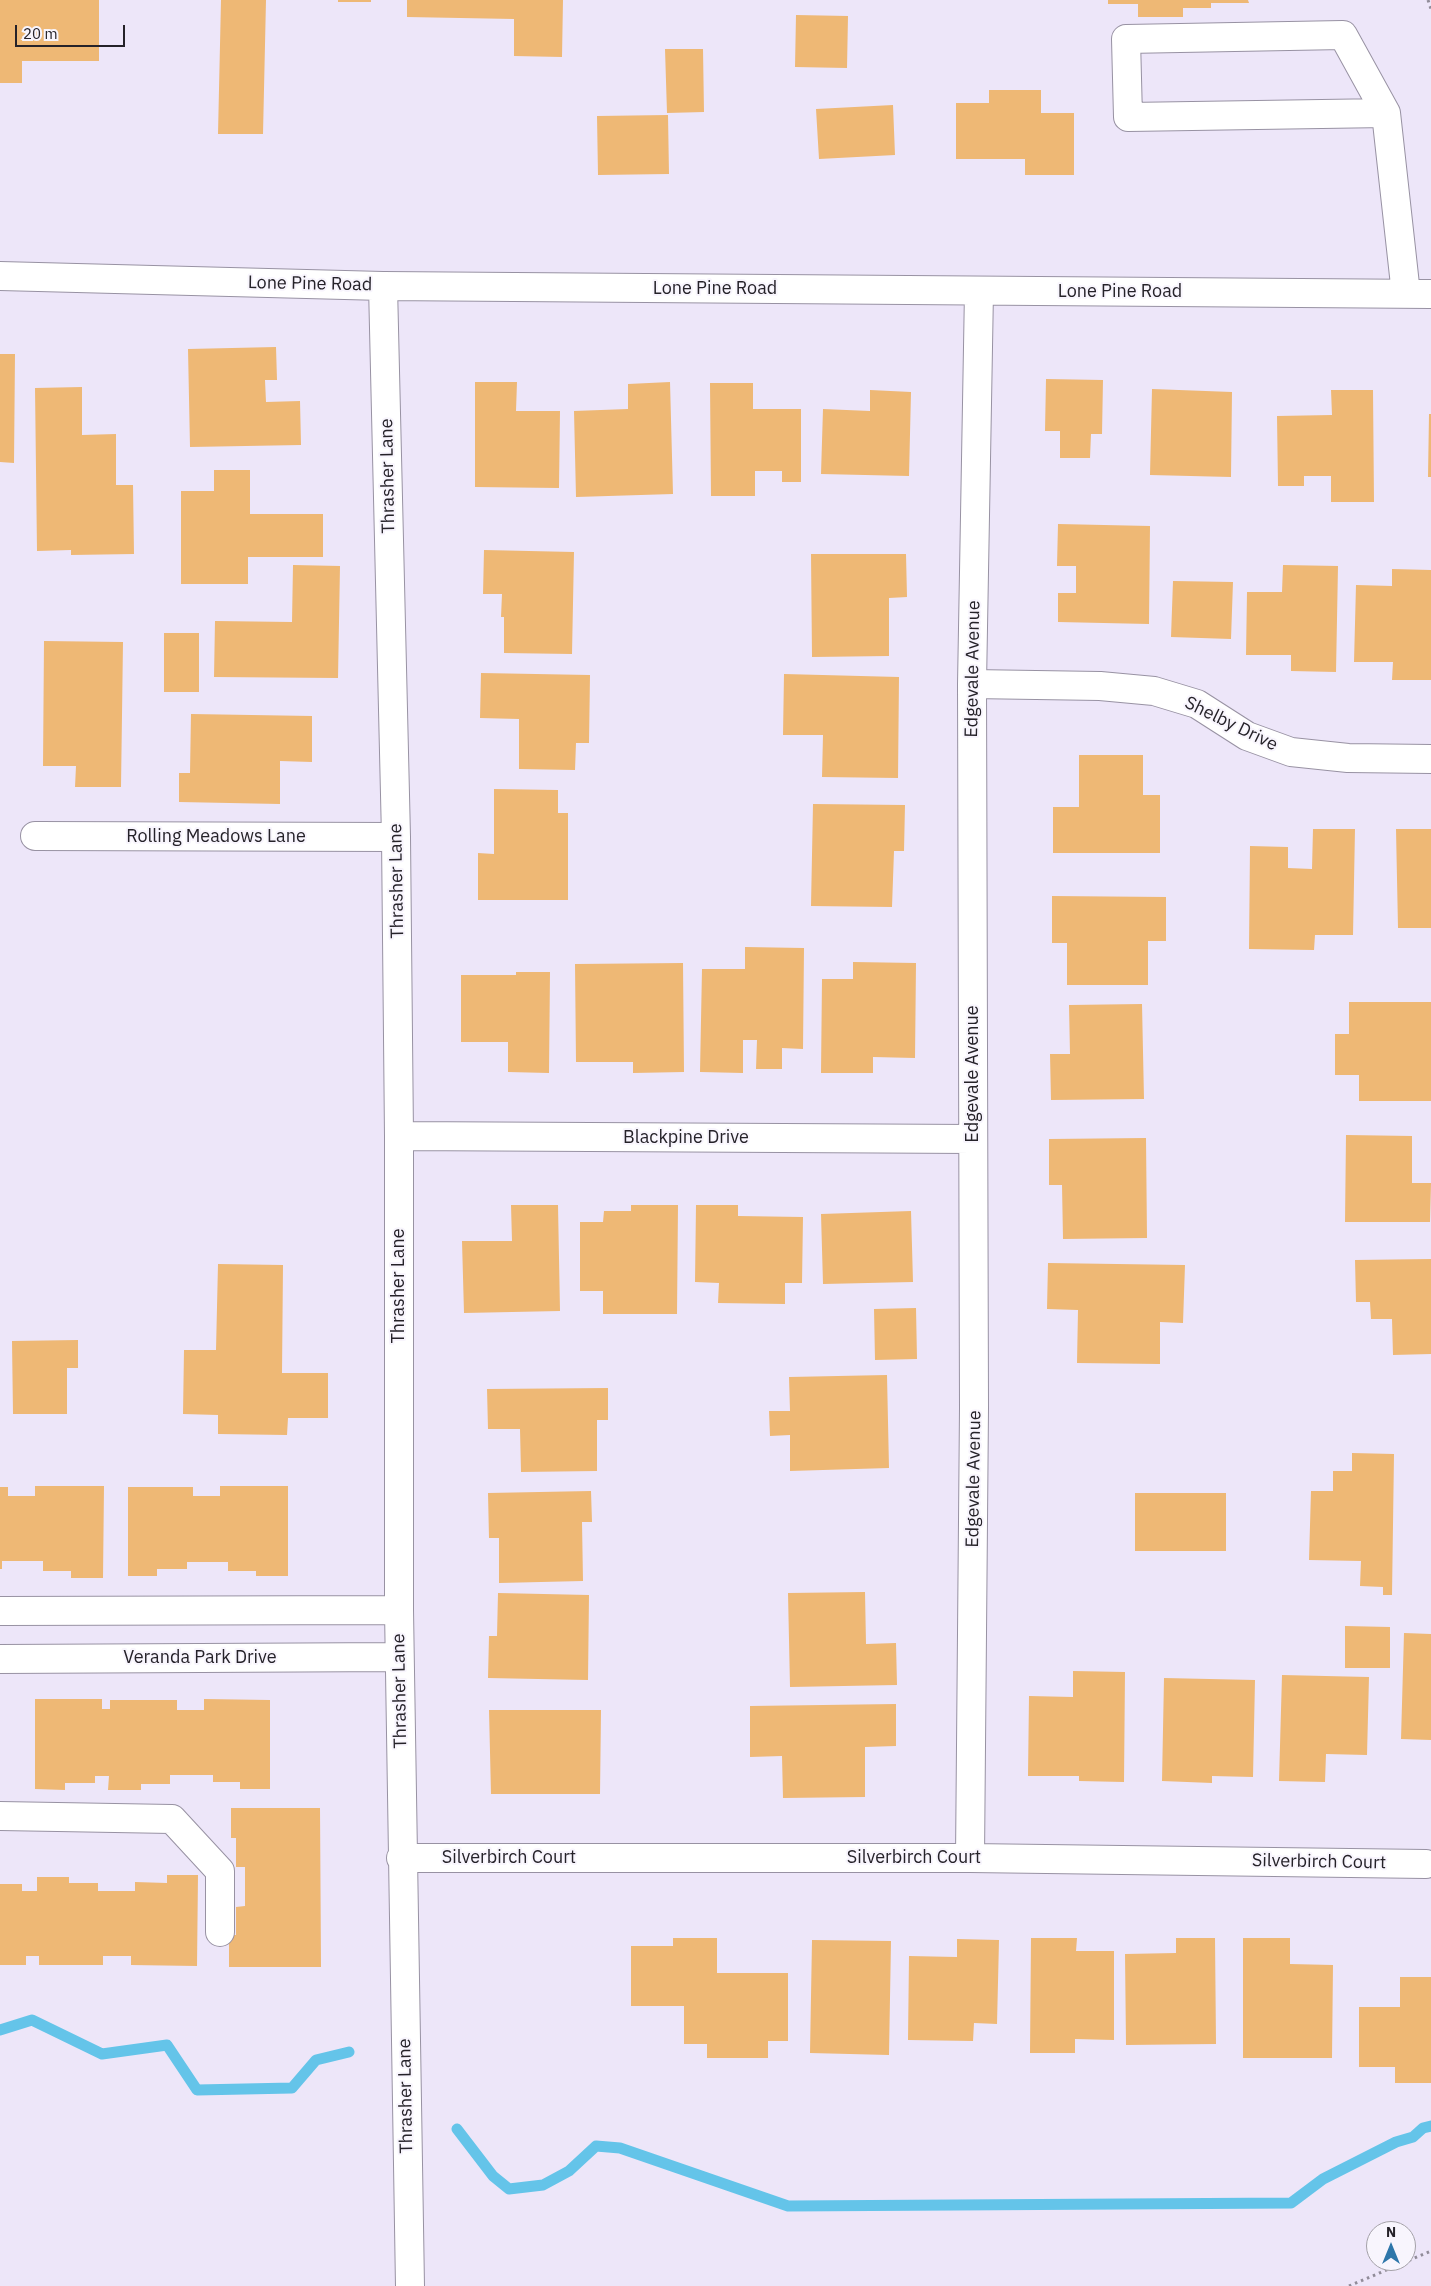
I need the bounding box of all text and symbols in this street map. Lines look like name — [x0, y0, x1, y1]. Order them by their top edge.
scale bar — [18, 15, 128, 47]
text: 20 m — [23, 24, 58, 43]
street label: Lone Pine Road — [248, 272, 372, 296]
street label: Lone Pine Road — [653, 278, 777, 300]
street label: Lone Pine Road — [1058, 281, 1182, 303]
street label: Thrasher Lane — [376, 418, 400, 534]
street label: Edgevale Avenue — [961, 600, 985, 738]
street label: Shelby Drive — [1181, 692, 1281, 756]
street label: Thrasher Lane — [385, 823, 409, 939]
street label: Rolling Meadows Lane — [126, 826, 306, 848]
street label: Edgevale Avenue — [962, 1005, 984, 1143]
street label: Blackpine Drive — [623, 1127, 749, 1149]
street label: Thrasher Lane — [388, 1228, 410, 1344]
street label: Edgevale Avenue — [962, 1410, 986, 1548]
street label: Thrasher Lane — [388, 1633, 412, 1749]
street label: Veranda Park Drive — [123, 1647, 277, 1669]
street label: Silverbirch Court — [442, 1847, 576, 1869]
street label: Silverbirch Court — [847, 1847, 981, 1869]
street label: Silverbirch Court — [1252, 1850, 1386, 1874]
street label: Thrasher Lane — [394, 2038, 418, 2154]
north arrow — [1366, 2221, 1416, 2271]
text: N — [1386, 2223, 1396, 2241]

